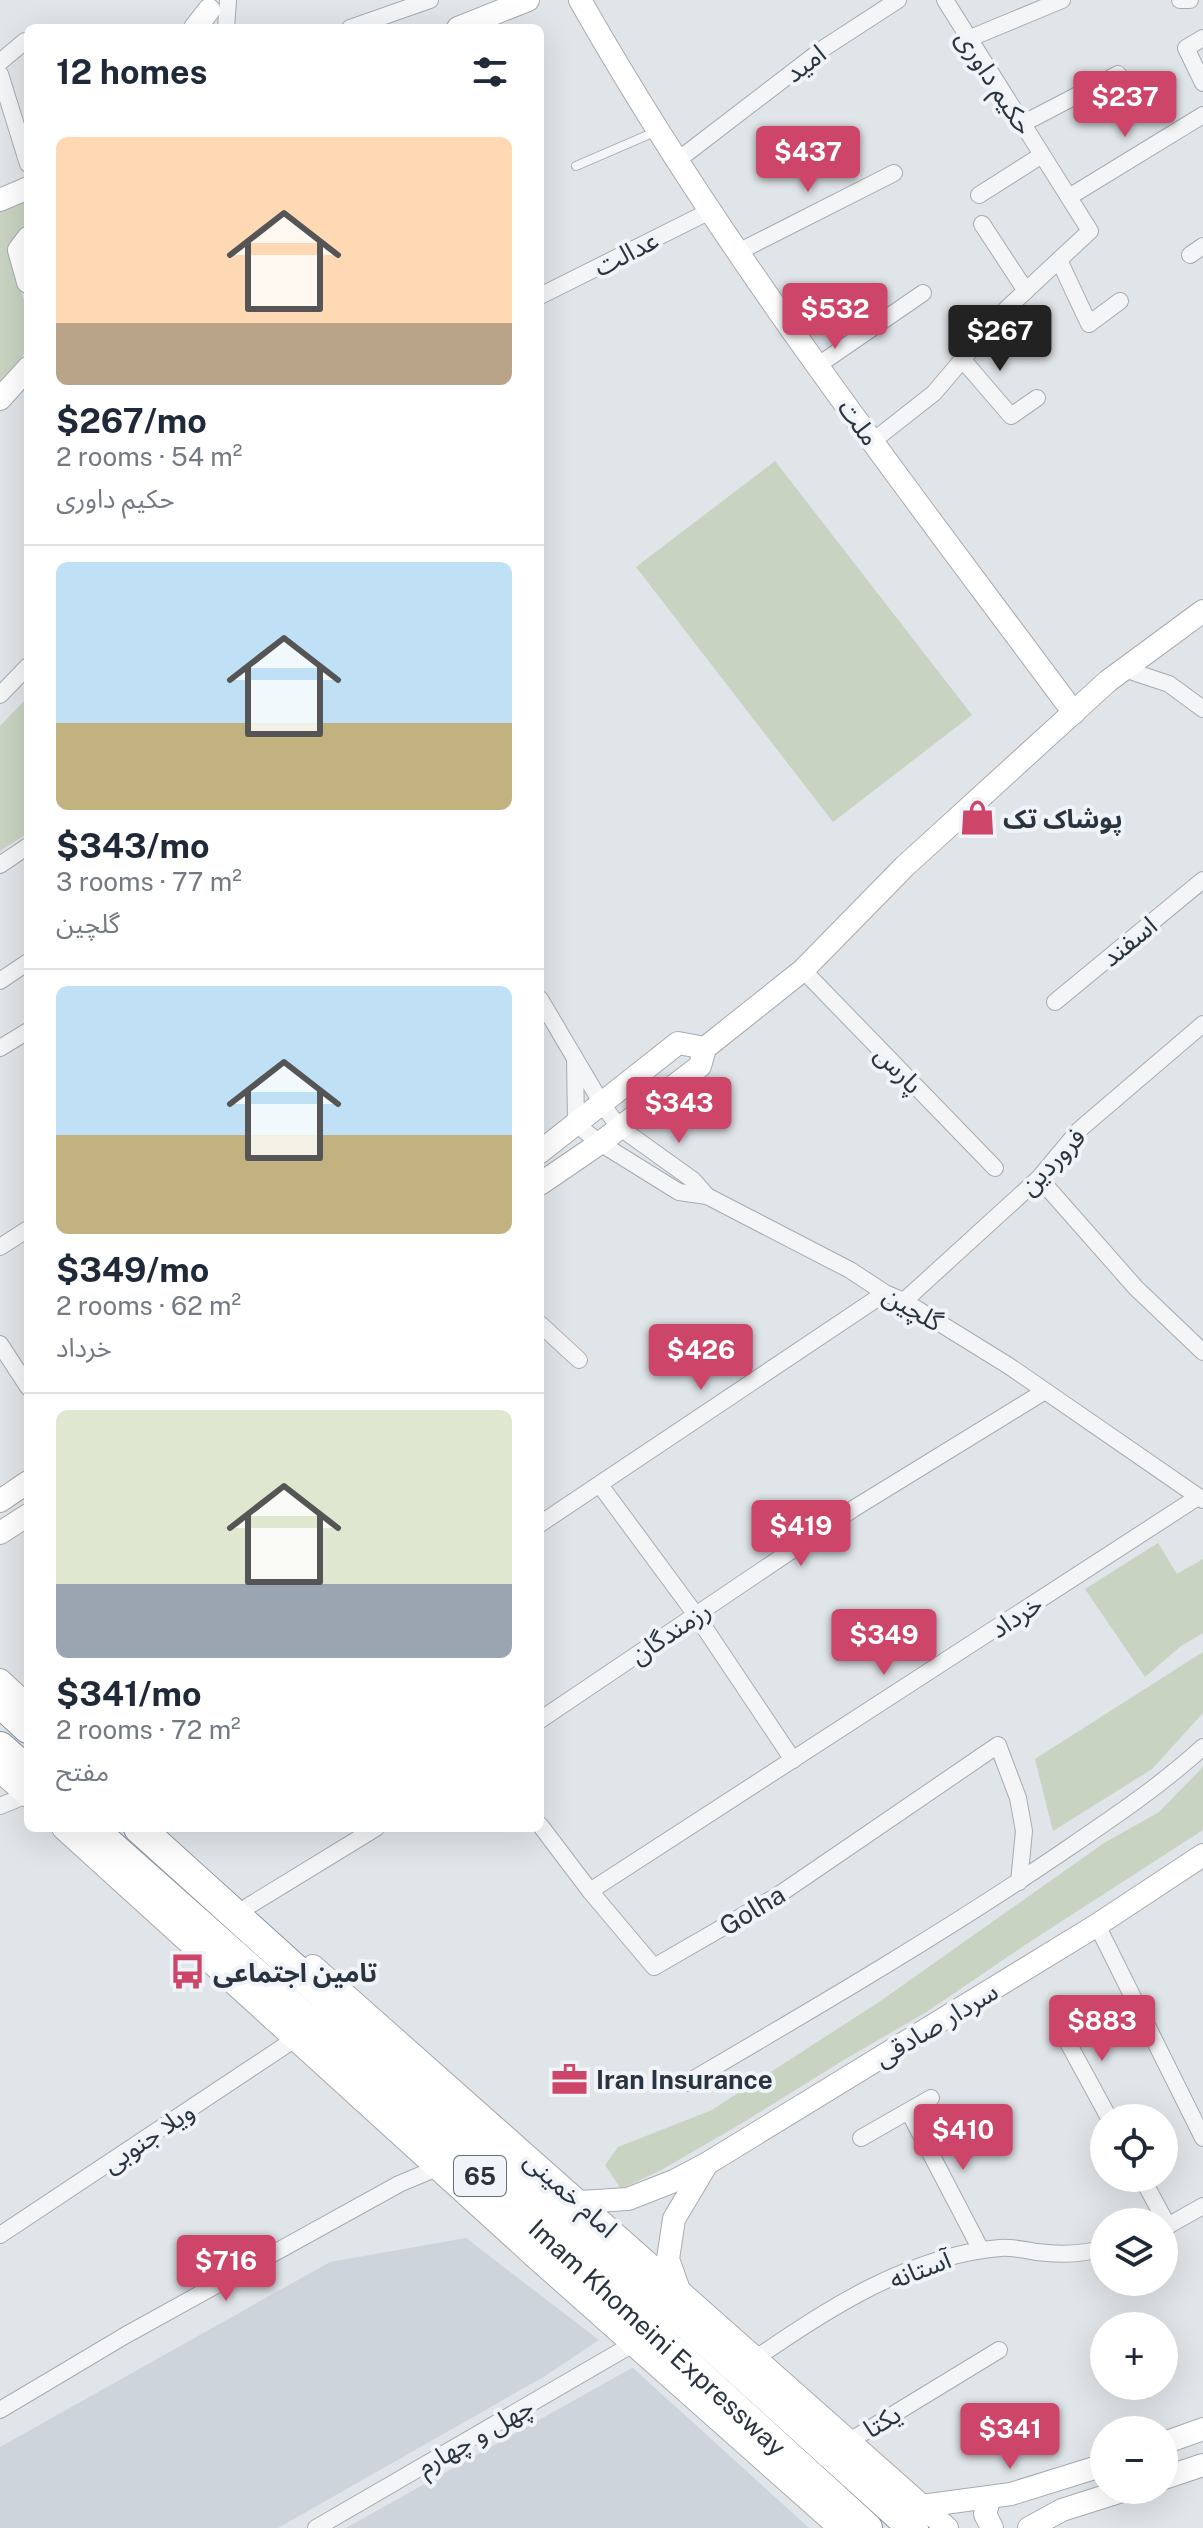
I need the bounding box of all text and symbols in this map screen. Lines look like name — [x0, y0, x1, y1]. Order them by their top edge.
street label: حکیم داوری — [945, 24, 1040, 143]
street label: امید — [778, 38, 832, 88]
icon: filters — [468, 50, 512, 94]
text: 12 homes — [56, 52, 207, 92]
pin: $237 — [1078, 71, 1172, 139]
text: $237 — [1091, 81, 1159, 112]
pin: $437 — [761, 126, 855, 194]
text: $437 — [774, 136, 842, 167]
icon: home — [212, 189, 356, 333]
street label: عدالت — [589, 224, 663, 282]
pin: $532 — [788, 283, 882, 351]
text: $532 — [800, 293, 870, 324]
pin: $267 — [953, 305, 1047, 373]
text: $267 — [966, 315, 1034, 346]
street label: ملت — [832, 393, 886, 451]
text: $267/mo — [56, 401, 207, 441]
text: 2 rooms · 54 m² — [56, 441, 242, 472]
text: حکیم داوری — [56, 483, 175, 514]
icon: home — [212, 614, 356, 758]
shop icon: پوشاک تک — [958, 799, 996, 837]
place label: پوشاک تک — [1003, 803, 1123, 836]
text: $343/mo — [56, 826, 210, 866]
text: 3 rooms · 77 m² — [56, 866, 242, 897]
text: گلچین — [56, 908, 120, 939]
street label: اسفند — [1095, 909, 1163, 973]
icon: home — [212, 1038, 356, 1182]
street label: پارس — [867, 1038, 929, 1101]
pin: $343 — [632, 1077, 726, 1145]
text: $343 — [644, 1087, 714, 1118]
street label: فروردین — [1013, 1121, 1091, 1201]
text: $349/mo — [56, 1250, 209, 1290]
street label: گلچین — [877, 1279, 949, 1339]
text: 2 rooms · 62 m² — [56, 1290, 241, 1321]
pin: $426 — [654, 1324, 748, 1392]
text: خرداد — [56, 1332, 112, 1363]
text: $426 — [667, 1334, 735, 1365]
icon: home — [212, 1462, 356, 1606]
pin: $419 — [754, 1500, 848, 1568]
text: $419 — [769, 1510, 833, 1541]
street label: خرداد — [984, 1588, 1048, 1644]
street label: رزمندگان — [624, 1594, 716, 1670]
pin: $349 — [837, 1609, 931, 1677]
text: $349 — [849, 1619, 919, 1650]
text: $341/mo — [56, 1674, 201, 1714]
text: 2 rooms · 72 m² — [56, 1714, 241, 1745]
text: مفتح — [56, 1756, 109, 1787]
street label: Golha — [714, 1878, 790, 1942]
bus stop icon: تامین اجتماعی — [168, 1953, 206, 1991]
place label: تامین اجتماعی — [213, 1957, 377, 1988]
street label: سردار صادقی — [869, 1975, 1003, 2073]
pin: $883 — [1055, 1995, 1149, 2063]
text: $883 — [1067, 2005, 1137, 2036]
office icon: Iran Insurance — [551, 2060, 589, 2098]
place label: Iran Insurance — [596, 2064, 773, 2095]
street label: ویلا جنوبی — [96, 2095, 200, 2179]
pin: $410 — [916, 2104, 1010, 2172]
map controls — [1090, 2104, 1178, 2504]
button: locate — [1090, 2104, 1178, 2192]
text: $410 — [932, 2114, 994, 2145]
street label: امام خمینی — [515, 2144, 624, 2248]
road number: 65 — [454, 2156, 506, 2196]
button: layers — [1090, 2208, 1178, 2296]
street label: Imam Khomeini Expressway — [523, 2212, 793, 2462]
pin: $716 — [179, 2235, 273, 2303]
street label: آستانه — [885, 2243, 956, 2295]
text: $716 — [195, 2245, 257, 2276]
button: + — [1090, 2312, 1178, 2400]
street label: چهل و چهارم — [411, 2390, 541, 2486]
street label: یکتا — [858, 2398, 906, 2444]
pin: $341 — [963, 2403, 1057, 2471]
text: $341 — [978, 2413, 1042, 2444]
button: − — [1090, 2416, 1178, 2504]

